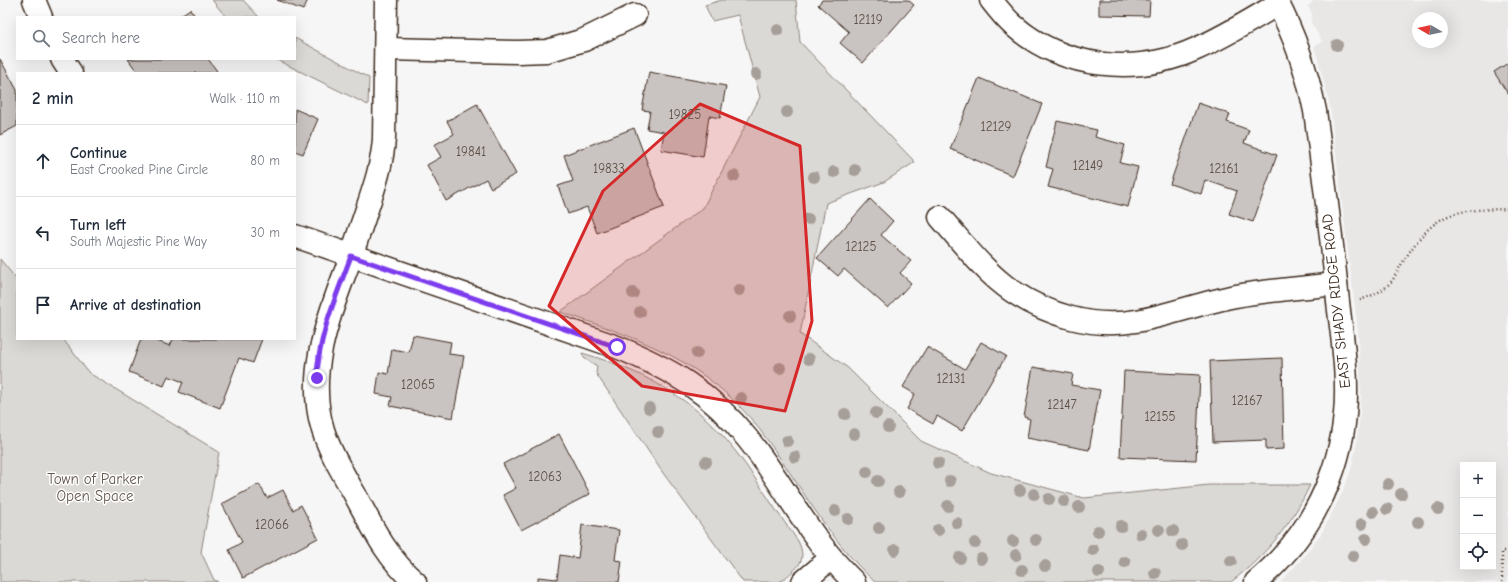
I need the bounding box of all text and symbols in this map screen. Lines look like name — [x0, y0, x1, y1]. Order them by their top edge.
house number: 12119 — [853, 12, 883, 27]
north arrow — [1412, 12, 1448, 48]
search box — [16, 16, 296, 60]
icon: search — [30, 27, 52, 49]
text: Search here — [62, 29, 140, 47]
text: 2 min — [32, 89, 73, 108]
text: Walk · 110 m — [209, 91, 280, 106]
house number: 19825 — [669, 107, 701, 122]
house number: 12129 — [981, 119, 1011, 134]
text: Continue — [70, 144, 127, 162]
house number: 19841 — [456, 144, 486, 159]
icon: ahead — [32, 150, 54, 172]
text: 80 m — [250, 153, 280, 168]
house number: 12149 — [1073, 158, 1103, 173]
house number: 19833 — [593, 161, 625, 176]
house number: 12161 — [1209, 161, 1239, 176]
text: East Crooked Pine Circle — [70, 162, 208, 177]
street label: EAST SHADY RIDGE ROAD — [1318, 213, 1354, 389]
text: Turn left — [70, 216, 126, 234]
icon: left — [32, 222, 54, 244]
text: 30 m — [250, 225, 280, 240]
text: South Majestic Pine Way — [70, 234, 207, 249]
house number: 12125 — [846, 239, 876, 254]
icon: arrive — [32, 294, 54, 316]
text: Arrive at destination — [70, 296, 201, 314]
route start — [608, 338, 626, 356]
route end — [308, 369, 326, 387]
house number: 12131 — [937, 371, 965, 386]
house number: 12065 — [401, 377, 435, 392]
house number: 12167 — [1232, 393, 1262, 408]
house number: 12147 — [1047, 397, 1077, 412]
house number: 12155 — [1144, 409, 1176, 424]
map controls — [1460, 462, 1496, 570]
button: + — [1460, 462, 1496, 498]
house number: 12063 — [528, 469, 562, 484]
park label: Town of Parker Open Space — [47, 470, 143, 505]
button: − — [1460, 498, 1496, 534]
house number: 12066 — [255, 517, 289, 532]
button: locate — [1460, 534, 1496, 570]

